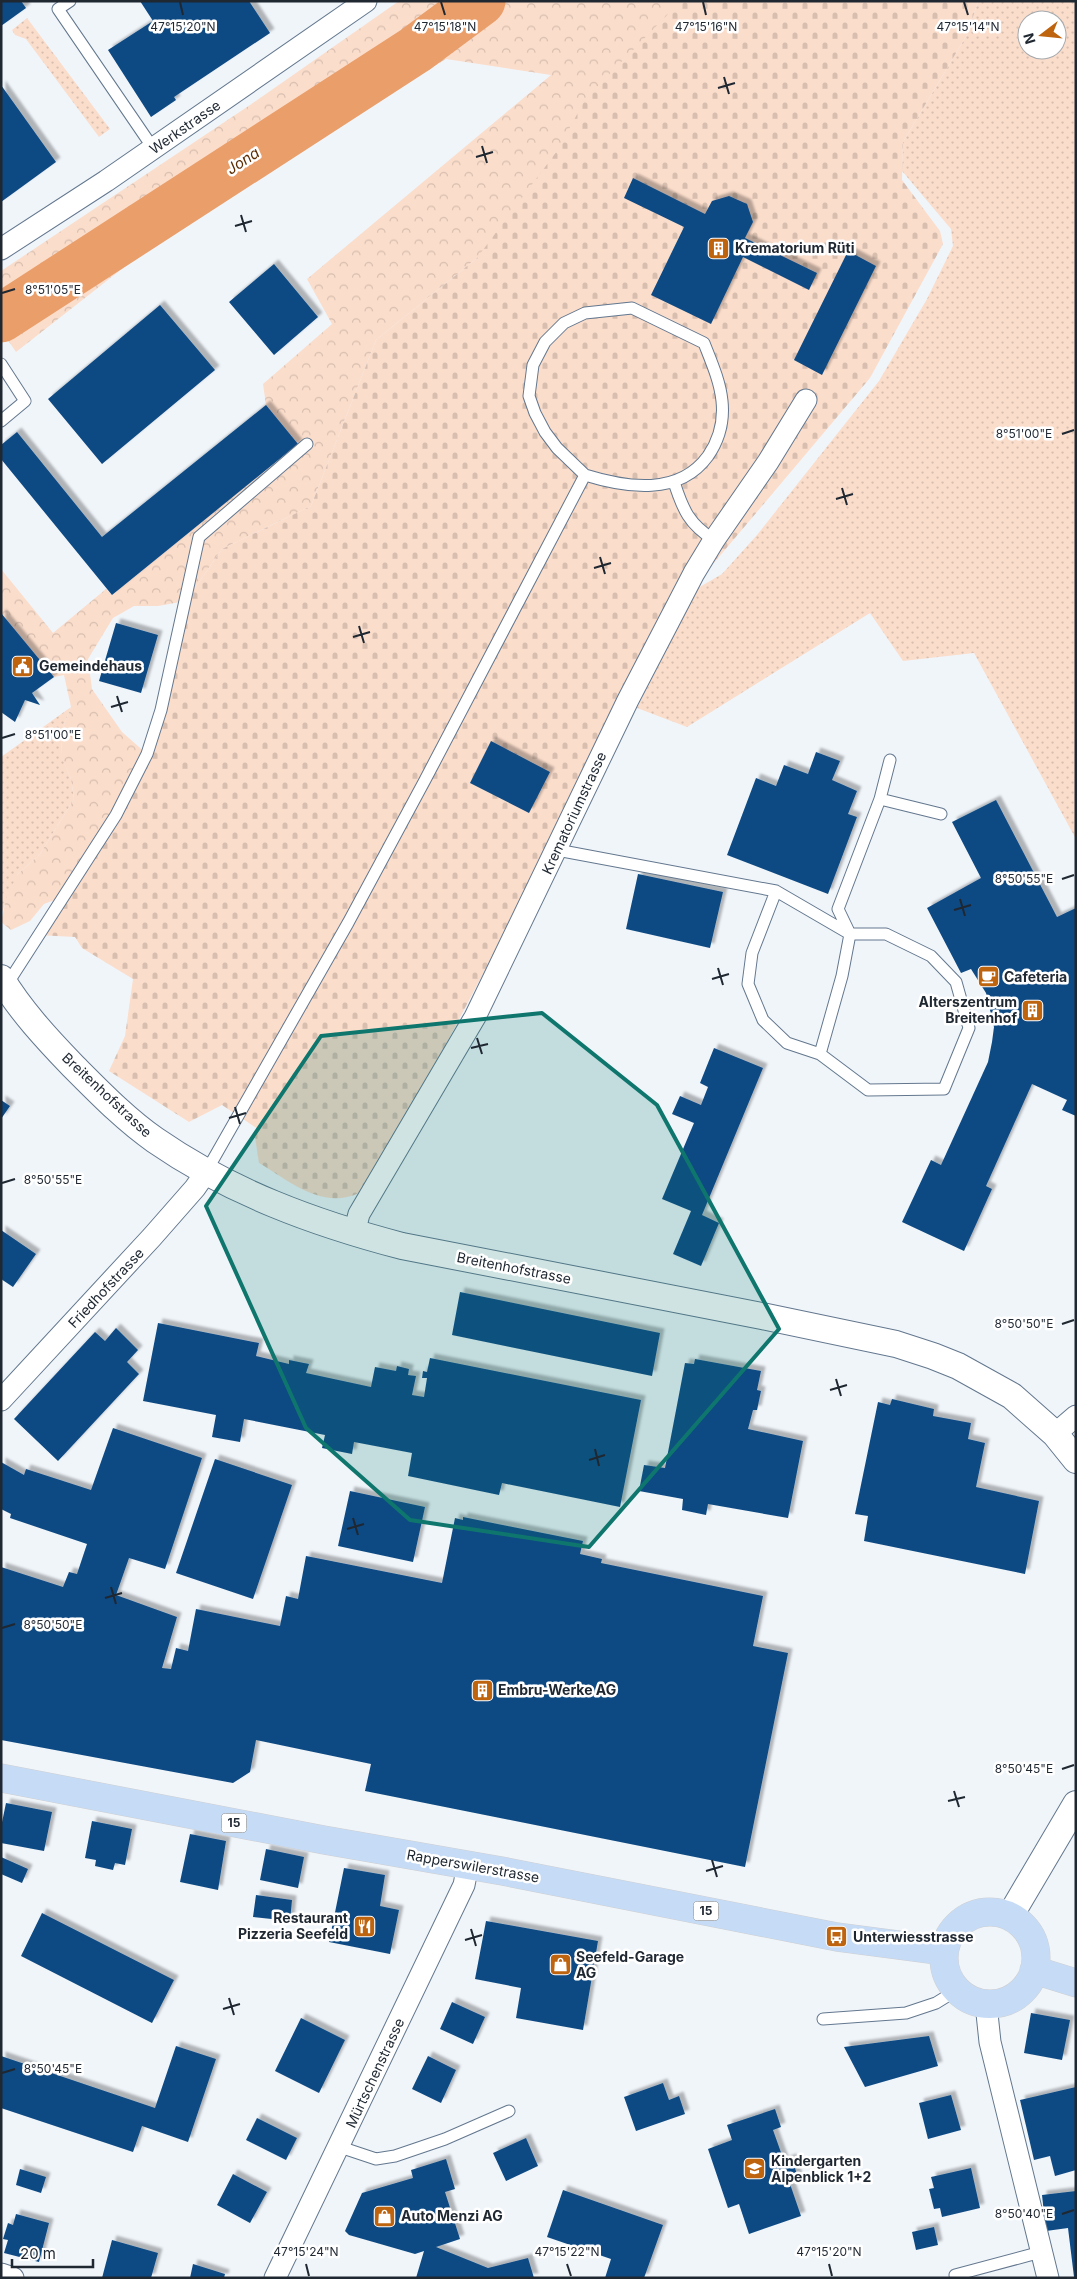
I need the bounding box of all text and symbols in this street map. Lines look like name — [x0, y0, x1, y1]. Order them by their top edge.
north arrow — [1017, 10, 1067, 60]
text: 47°15'20"N — [150, 19, 216, 34]
text: 47°15'18"N — [414, 19, 476, 34]
text: 47°15'16"N — [675, 19, 737, 34]
text: 47°15'14"N — [936, 19, 1000, 34]
text: N — [1019, 31, 1039, 46]
street label: Werkstrasse — [146, 96, 223, 157]
water label: Jona — [223, 143, 263, 178]
building icon: Krematorium Rüti — [707, 236, 731, 260]
place label: Krematorium Rüti — [735, 239, 855, 256]
text: 8°51'05"E — [25, 282, 81, 297]
text: 8°51'00"E — [996, 426, 1052, 441]
public building icon: Gemeindehaus — [11, 654, 35, 678]
place label: Gemeindehaus — [39, 657, 142, 674]
text: 8°51'00"E — [25, 727, 81, 742]
street label: Krematoriumstrasse — [538, 749, 609, 877]
text: 8°50'55"E — [995, 871, 1053, 886]
cafe icon: Cafeteria — [976, 965, 1000, 989]
place label: Cafeteria — [1004, 968, 1067, 985]
place label: Alterszentrum Breitenhof — [919, 993, 1017, 1026]
building icon: Alterszentrum Breitenhof — [1021, 998, 1045, 1022]
street label: Breitenhofstrasse — [59, 1049, 156, 1140]
text: 8°50'55"E — [24, 1172, 82, 1187]
street label: Friedhofstrasse — [64, 1244, 147, 1331]
street label: Breitenhofstrasse — [455, 1248, 573, 1287]
text: 8°50'50"E — [995, 1316, 1053, 1331]
text: 8°50'50"E — [24, 1617, 82, 1632]
building icon: Embru-Werke AG — [470, 1678, 494, 1702]
place label: Embru-Werke AG — [498, 1681, 616, 1698]
text: 8°50'45"E — [995, 1761, 1053, 1776]
road number: 15 — [222, 1814, 246, 1832]
street label: Rapperswilerstrasse — [405, 1845, 541, 1886]
road number: 15 — [694, 1902, 718, 1920]
place label: Restaurant Pizzeria Seefeld — [238, 1909, 348, 1942]
restaurant icon: Restaurant Pizzeria Seefeld — [352, 1914, 376, 1938]
bus stop icon: Unterwiesstrasse — [825, 1925, 849, 1949]
place label: Unterwiesstrasse — [853, 1928, 974, 1945]
place label: Seefeld-Garage AG — [576, 1948, 684, 1981]
shop icon: Seefeld-Garage AG — [548, 1953, 572, 1977]
street label: Mürtschenstrasse — [342, 2015, 407, 2130]
text: 8°50'45"E — [24, 2061, 82, 2076]
place label: Kindergarten Alpenblick 1+2 — [771, 2152, 871, 2185]
school or university icon: Kindergarten Alpenblick 1+2 — [743, 2157, 767, 2181]
shop icon: Auto Menzi AG — [373, 2204, 397, 2228]
text: 8°50'40"E — [995, 2206, 1053, 2221]
place label: Auto Menzi AG — [401, 2207, 503, 2224]
scale bar — [12, 2236, 94, 2268]
text: 20 m — [20, 2244, 56, 2263]
text: 47°15'24"N — [273, 2244, 339, 2259]
text: 47°15'22"N — [534, 2244, 600, 2259]
text: 47°15'20"N — [796, 2244, 862, 2259]

